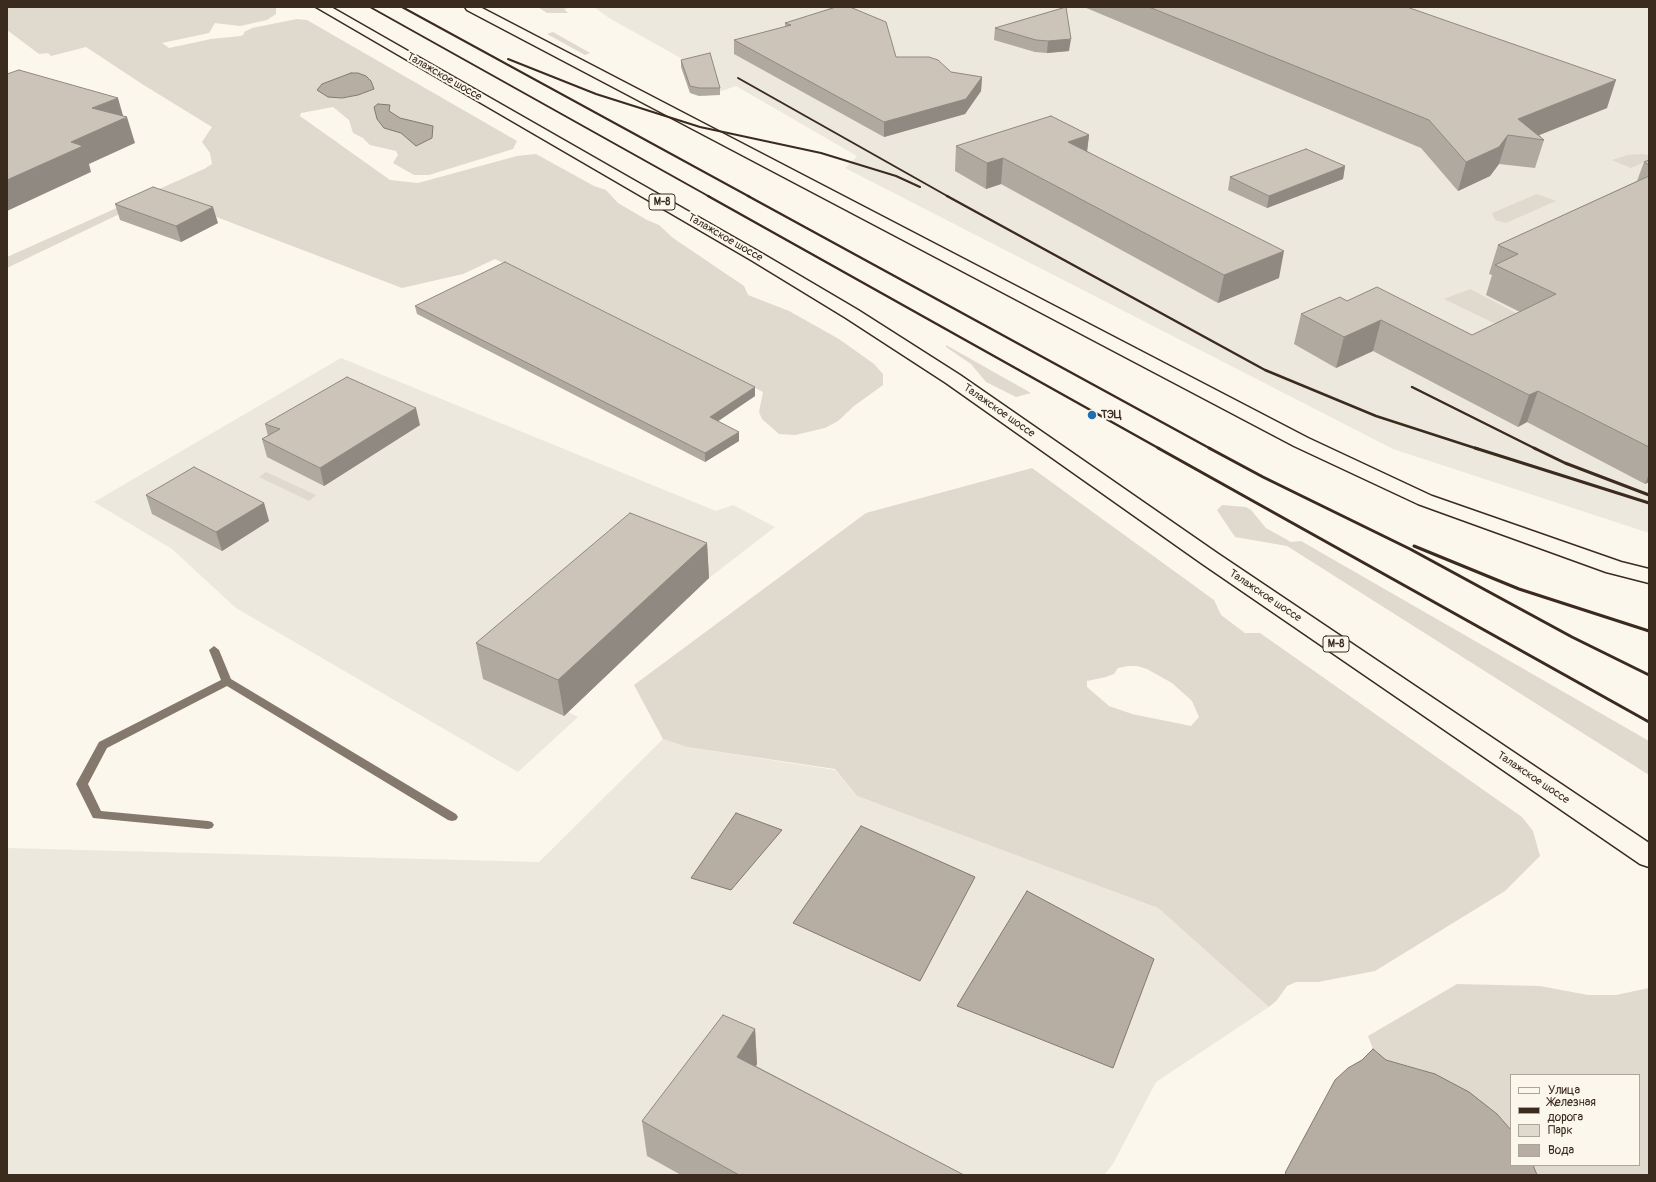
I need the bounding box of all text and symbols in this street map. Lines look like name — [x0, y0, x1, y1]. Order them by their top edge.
street label: Талажское шоссе — [404, 50, 484, 104]
road number: М-8 — [649, 194, 675, 210]
street label: Талажское шоссе — [685, 211, 765, 265]
street label: Талажское шоссе — [961, 381, 1037, 441]
place label: ТЭЦ — [1101, 408, 1122, 422]
marker: ТЭЦ — [1086, 409, 1098, 421]
street label: Талажское шоссе — [1226, 567, 1304, 625]
road number: М-8 — [1323, 636, 1349, 652]
street label: Талажское шоссе — [1494, 749, 1572, 807]
legend — [1510, 1074, 1640, 1166]
text: Улица — [1548, 1083, 1580, 1098]
text: Железная дорога — [1548, 1095, 1596, 1125]
text: Парк — [1548, 1123, 1573, 1138]
text: Вода — [1548, 1143, 1574, 1158]

